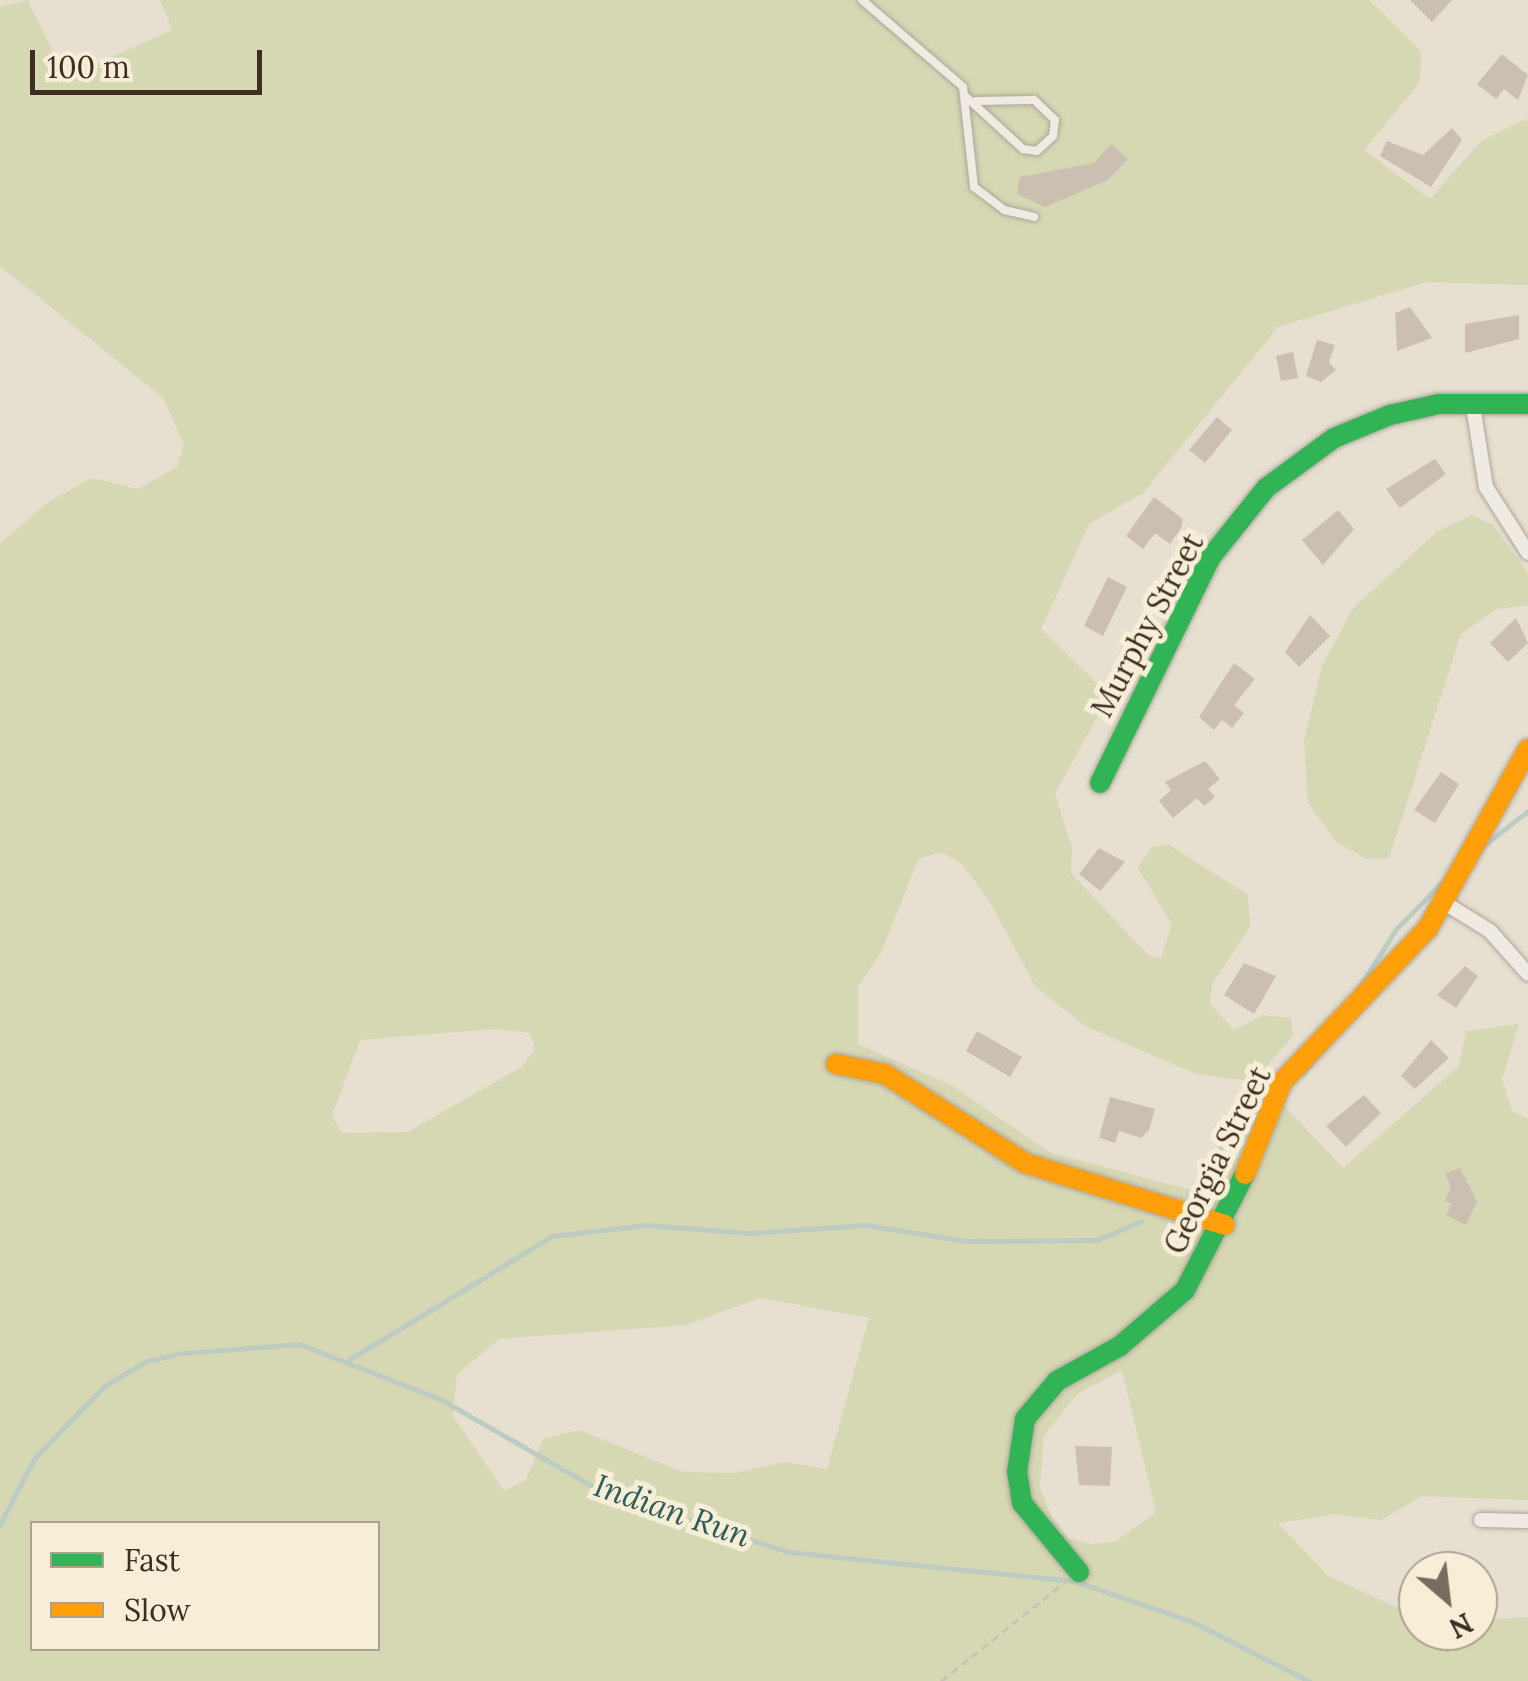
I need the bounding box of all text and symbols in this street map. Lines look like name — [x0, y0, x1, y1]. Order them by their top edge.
scale bar — [35, 30, 268, 92]
text: 100 m — [47, 48, 130, 86]
street label: Murphy Street — [1083, 527, 1211, 723]
street label: Georgia Street — [1156, 1061, 1278, 1259]
water label: Indian Run — [589, 1466, 755, 1556]
legend — [30, 1521, 380, 1651]
text: Fast — [124, 1541, 180, 1579]
north arrow — [1398, 1551, 1498, 1651]
text: Slow — [124, 1591, 190, 1629]
text: N — [1443, 1605, 1479, 1647]

